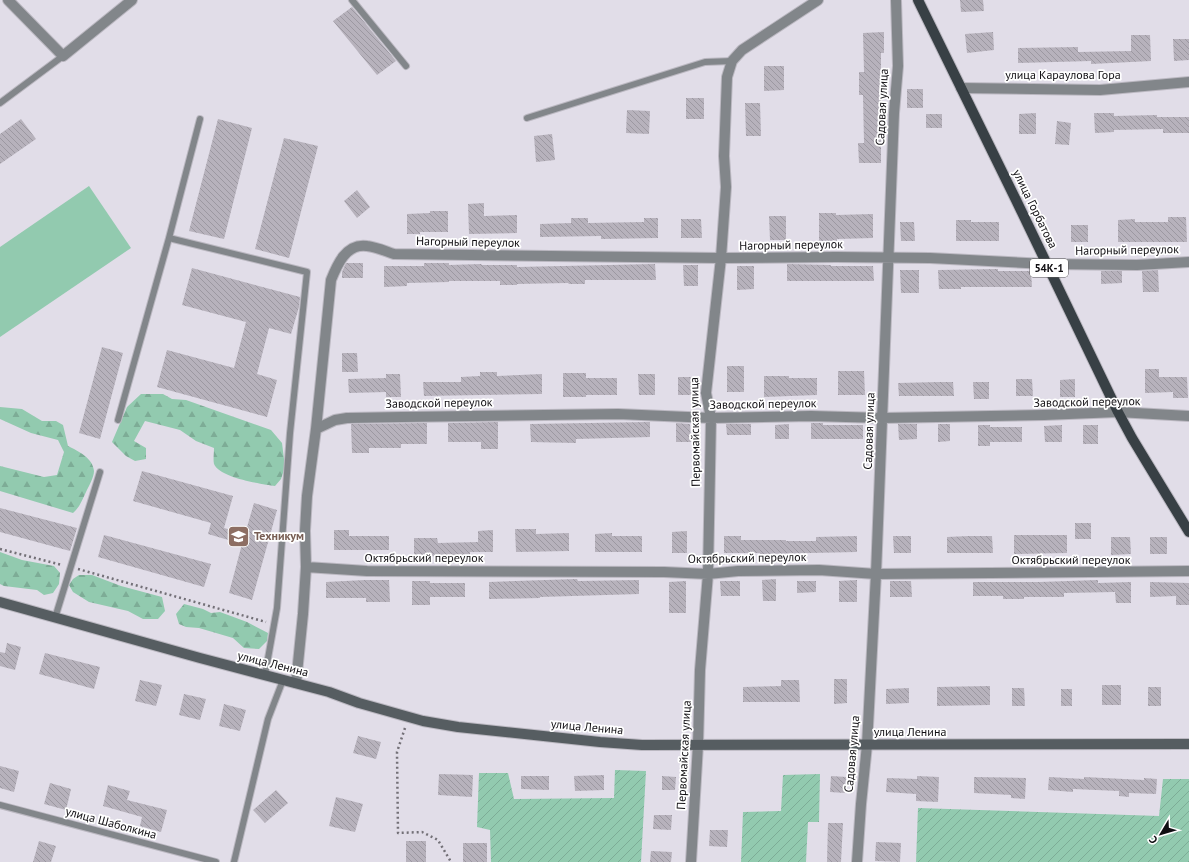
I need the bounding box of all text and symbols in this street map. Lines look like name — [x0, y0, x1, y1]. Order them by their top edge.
street label: улица Караулова Гора — [1005, 67, 1121, 82]
street label: Садовая улица — [872, 68, 891, 146]
street label: улица Горбатова — [1010, 167, 1061, 251]
street label: Нагорный переулок — [416, 233, 520, 250]
street label: Нагорный переулок — [739, 236, 843, 253]
street label: Нагорный переулок — [1075, 241, 1179, 258]
road number: 54К-1 — [1030, 259, 1068, 277]
street label: Первомайская улица — [686, 377, 703, 487]
street label: Садовая улица — [860, 392, 877, 470]
street label: Заводской переулок — [1033, 393, 1141, 410]
street label: Заводской переулок — [385, 394, 493, 411]
street label: Заводской переулок — [709, 395, 817, 412]
school or university icon: Техникум — [226, 523, 252, 549]
place label: Техникум — [254, 528, 304, 543]
street label: Октябрьский переулок — [687, 549, 807, 566]
street label: Октябрьский переулок — [365, 550, 484, 565]
street label: Октябрьский переулок — [1012, 552, 1131, 567]
street label: улица Ленина — [236, 647, 310, 680]
street label: Первомайская улица — [673, 700, 694, 810]
street label: Садовая улица — [841, 715, 862, 793]
street label: улица Ленина — [550, 716, 624, 737]
street label: улица Ленина — [874, 724, 946, 739]
street label: улица Шаболкина — [64, 803, 158, 842]
north arrow — [1141, 814, 1181, 854]
text: С — [1146, 833, 1161, 847]

